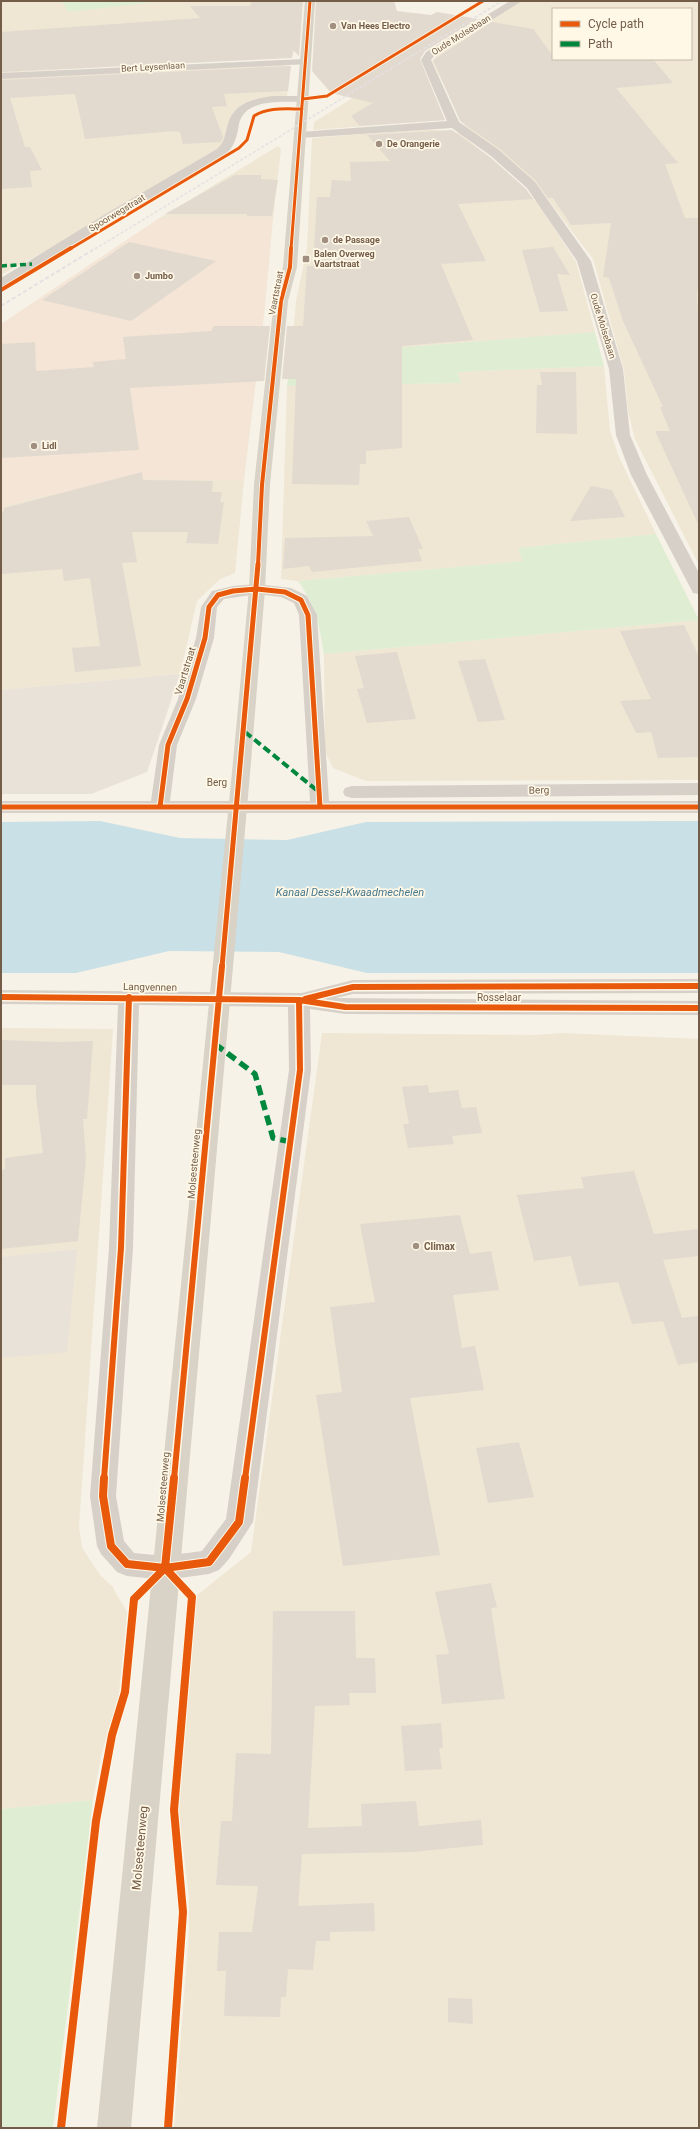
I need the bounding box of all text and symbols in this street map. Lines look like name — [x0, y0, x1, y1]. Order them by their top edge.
legend — [552, 8, 692, 60]
street label: Oude Molsebaan — [430, 13, 492, 57]
text: Cycle path — [588, 17, 644, 31]
marker: Van Hees Electro — [328, 21, 338, 31]
place label: Van Hees Electro — [341, 21, 410, 31]
text: Path — [588, 37, 613, 51]
street label: Bert Leysenlaan — [121, 60, 185, 74]
marker: De Orangerie — [374, 139, 384, 149]
place label: De Orangerie — [387, 139, 440, 149]
street label: Spoorwegstraat — [87, 192, 147, 234]
marker: de Passage — [320, 235, 330, 245]
place label: de Passage — [333, 235, 380, 245]
place label: Balen Overweg Vaartstraat — [314, 249, 375, 269]
marker: Balen Overweg Vaartstraat — [301, 254, 311, 264]
street label: Vaartstraat — [267, 270, 285, 316]
marker: Jumbo — [132, 271, 142, 281]
place label: Jumbo — [145, 271, 173, 281]
street label: Oude Molsebaan — [588, 292, 618, 360]
marker: Lidl — [29, 441, 39, 451]
place label: Lidl — [42, 441, 57, 451]
street label: Vaartstraat — [172, 646, 198, 696]
street label: Berg — [207, 777, 227, 788]
street label: Berg — [529, 784, 549, 796]
water label: Kanaal Dessel-Kwaadmechelen — [276, 886, 424, 899]
street label: Langvennen — [123, 981, 177, 993]
street label: Rosselaar — [477, 992, 522, 1003]
street label: Molsesteenweg — [185, 1128, 203, 1200]
marker: Climax — [411, 1241, 421, 1251]
place label: Climax — [424, 1241, 456, 1252]
street label: Molsesteenweg — [154, 1451, 172, 1523]
street label: Molsesteenweg — [129, 1805, 151, 1891]

